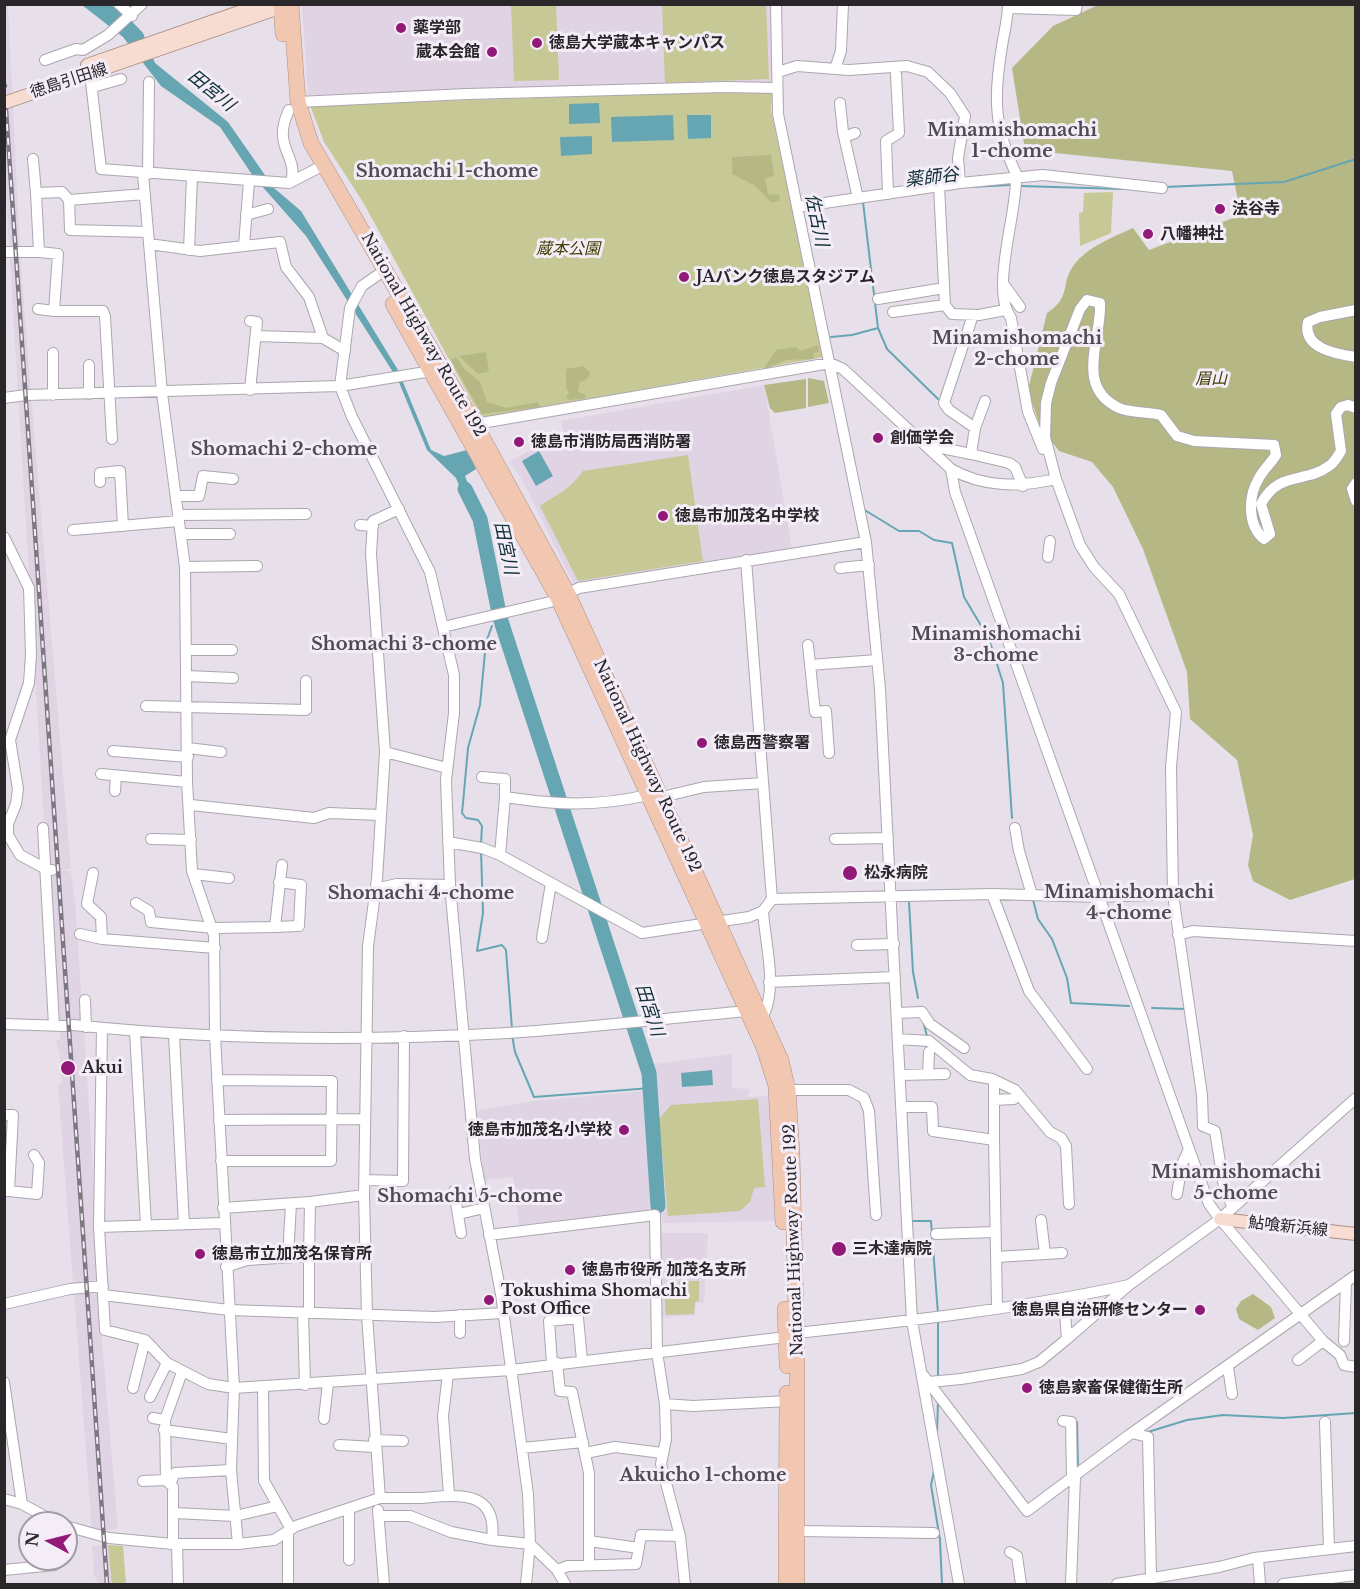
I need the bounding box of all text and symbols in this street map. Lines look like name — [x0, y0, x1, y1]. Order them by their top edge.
place label: 薬学部 — [413, 18, 461, 38]
marker: 薬学部 — [394, 21, 408, 35]
place label: 徳島大学蔵本キャンパス — [549, 33, 725, 53]
marker: 徳島大学蔵本キャンパス — [530, 36, 544, 50]
place label: 蔵本会館 — [416, 42, 480, 62]
marker: 蔵本会館 — [485, 45, 499, 59]
street label: 徳島引田線 — [28, 60, 110, 102]
water label: 田宮川 — [183, 66, 239, 116]
district label: Minamishomachi 1-chome — [927, 120, 1097, 162]
district label: Shomachi 1-chome — [356, 161, 538, 183]
water label: 薬師谷 — [904, 164, 960, 192]
water label: 佐古川 — [800, 191, 832, 249]
place label: 法谷寺 — [1232, 199, 1280, 219]
marker: 法谷寺 — [1213, 202, 1227, 216]
place label: 八幡神社 — [1160, 224, 1224, 244]
marker: 八幡神社 — [1141, 227, 1155, 241]
street label: National Highway Route 192 — [357, 230, 489, 440]
park label: 蔵本公園 — [536, 239, 600, 259]
place label: JAバンク徳島スタジアム — [696, 267, 875, 287]
marker: JAバンク徳島スタジアム — [677, 270, 691, 284]
district label: Minamishomachi 2-chome — [932, 328, 1102, 370]
park label: 眉山 — [1195, 369, 1227, 389]
place label: 創価学会 — [890, 428, 954, 448]
marker: 創価学会 — [871, 431, 885, 445]
place label: 徳島市消防局西消防署 — [531, 432, 691, 452]
marker: 徳島市消防局西消防署 — [512, 435, 526, 449]
district label: Shomachi 2-chome — [191, 439, 377, 461]
place label: 徳島市加茂名中学校 — [675, 506, 819, 526]
marker: 徳島市加茂名中学校 — [656, 509, 670, 523]
water label: 田宮川 — [489, 519, 521, 577]
district label: Minamishomachi 3-chome — [911, 624, 1081, 666]
district label: Shomachi 3-chome — [311, 634, 497, 656]
street label: National Highway Route 192 — [589, 657, 705, 875]
place label: 徳島西警察署 — [714, 733, 810, 753]
marker: 徳島西警察署 — [695, 736, 709, 750]
place label: 松永病院 — [864, 863, 928, 883]
marker: 松永病院 — [841, 864, 859, 882]
district label: Minamishomachi 4-chome — [1044, 882, 1214, 924]
district label: Shomachi 4-chome — [328, 883, 514, 905]
water label: 田宮川 — [630, 981, 668, 1039]
place label: Akui — [82, 1058, 123, 1078]
marker: Akui — [59, 1059, 77, 1077]
place label: 徳島市加茂名小学校 — [468, 1120, 612, 1140]
marker: 徳島市加茂名小学校 — [617, 1123, 631, 1137]
street label: National Highway Route 192 — [780, 1124, 808, 1356]
district label: Minamishomachi 5-chome — [1151, 1162, 1321, 1204]
district label: Shomachi 5-chome — [377, 1186, 563, 1208]
street label: 鮎喰新浜線 — [1247, 1213, 1329, 1241]
place label: 三木達病院 — [852, 1239, 932, 1259]
marker: 三木達病院 — [830, 1240, 848, 1258]
place label: 徳島市立加茂名保育所 — [212, 1244, 372, 1264]
marker: 徳島市立加茂名保育所 — [193, 1247, 207, 1261]
place label: 徳島市役所 加茂名支所 — [582, 1260, 746, 1280]
marker: 徳島市役所 加茂名支所 — [563, 1263, 577, 1277]
place label: Tokushima Shomachi Post Office — [501, 1281, 687, 1319]
marker: Tokushima Shomachi Post Office — [482, 1293, 496, 1307]
place label: 徳島県自治研修センター — [1012, 1300, 1188, 1320]
marker: 徳島県自治研修センター — [1193, 1303, 1207, 1317]
place label: 徳島家畜保健衛生所 — [1039, 1378, 1183, 1398]
marker: 徳島家畜保健衛生所 — [1020, 1381, 1034, 1395]
district label: Akuicho 1-chome — [620, 1465, 786, 1487]
north arrow — [18, 1511, 78, 1571]
text: N — [21, 1530, 43, 1548]

